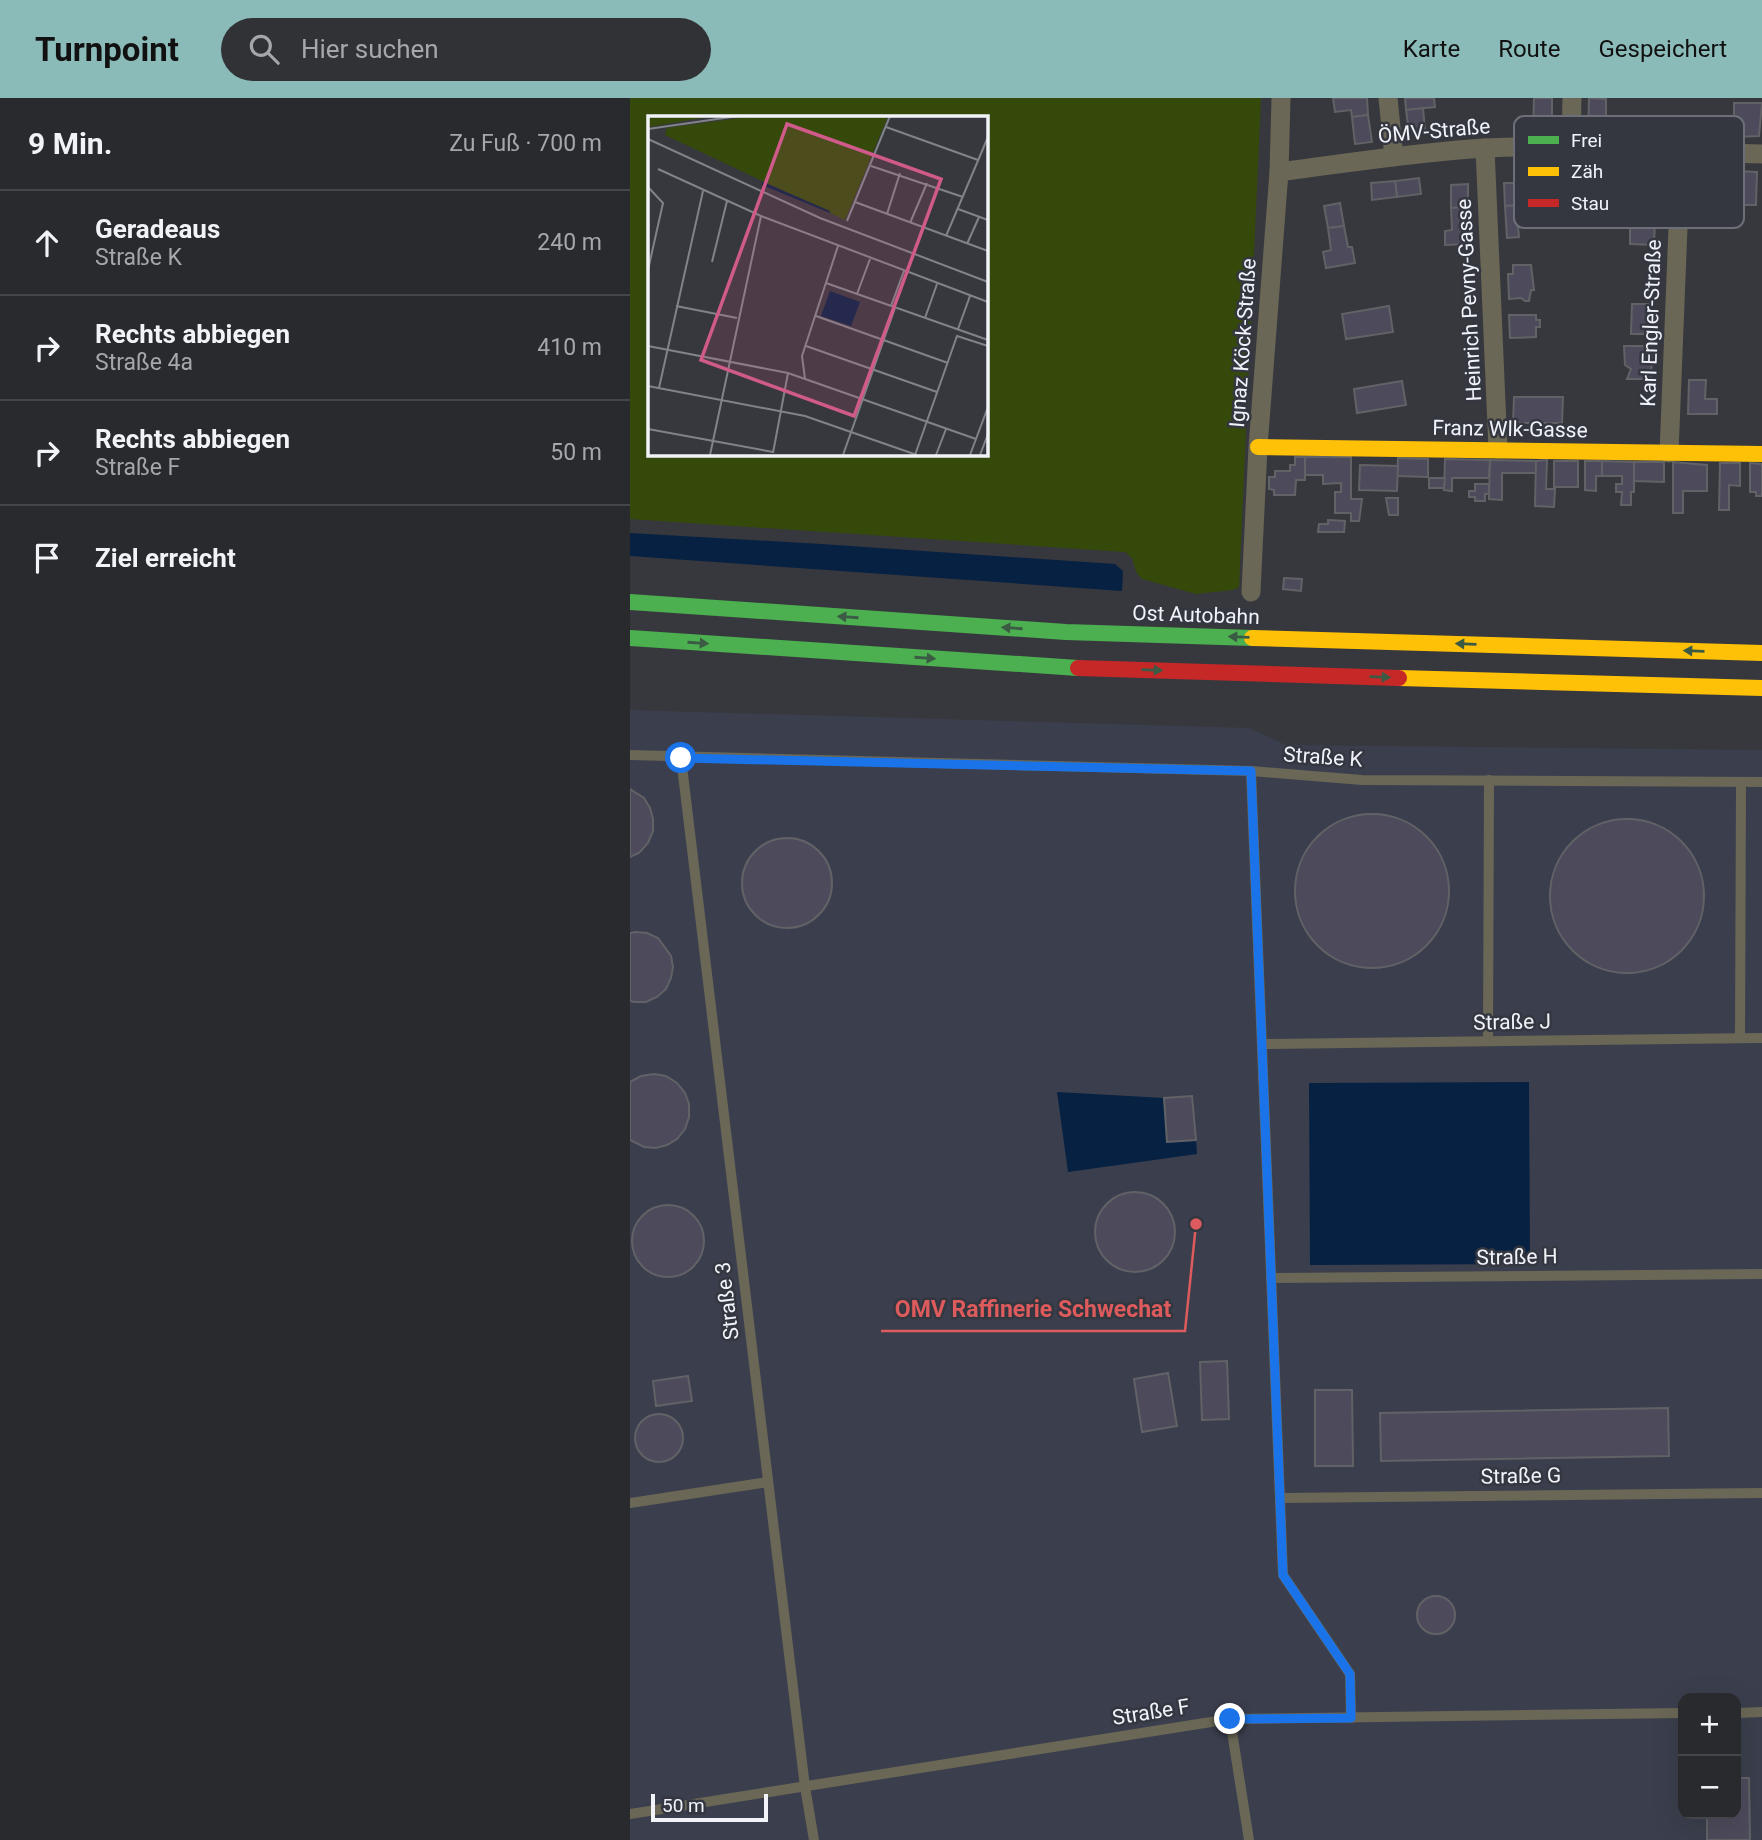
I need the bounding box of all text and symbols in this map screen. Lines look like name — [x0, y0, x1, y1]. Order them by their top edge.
search box — [221, 18, 711, 81]
text: Turnpoint — [35, 30, 179, 69]
icon: search — [245, 30, 283, 68]
text: Hier suchen — [301, 34, 439, 64]
text: Karte — [1403, 35, 1460, 63]
text: Route — [1498, 35, 1560, 63]
text: Gespeichert — [1598, 35, 1727, 63]
street label: ÖMV-Straße — [1377, 114, 1491, 148]
inset map — [648, 116, 987, 455]
legend — [1514, 116, 1744, 228]
text: 9 Min. — [28, 126, 112, 161]
text: Frei — [1571, 129, 1602, 152]
text: Zu Fuß · 700 m — [449, 130, 602, 157]
text: Zäh — [1571, 160, 1603, 183]
text: Stau — [1571, 192, 1609, 215]
street label: Heinrich Pevny-Gasse — [1452, 198, 1486, 402]
text: Geradeaus — [95, 214, 220, 244]
icon: ahead — [28, 224, 66, 262]
text: 240 m — [537, 229, 602, 256]
street label: Karl Engler-Straße — [1636, 239, 1666, 407]
text: Straße K — [95, 244, 182, 271]
street label: Ignaz Köck-Straße — [1225, 258, 1261, 428]
text: Rechts abbiegen — [95, 319, 290, 349]
icon: right — [28, 329, 66, 367]
text: 410 m — [537, 334, 602, 361]
text: Straße 4a — [95, 349, 193, 376]
street label: Franz Wlk-Gasse — [1432, 416, 1588, 442]
text: Rechts abbiegen — [95, 424, 290, 454]
icon: right — [28, 434, 66, 472]
text: 50 m — [550, 439, 602, 466]
text: Straße F — [95, 454, 180, 481]
icon: arrive — [28, 539, 66, 577]
text: Ziel erreicht — [95, 543, 236, 573]
street label: Ost Autobahn — [1132, 601, 1260, 629]
one-way arrow — [836, 611, 858, 622]
one-way arrow — [1000, 623, 1022, 634]
one-way arrow — [1228, 632, 1250, 643]
one-way arrow — [687, 638, 709, 649]
one-way arrow — [1455, 638, 1477, 650]
one-way arrow — [1683, 645, 1705, 656]
one-way arrow — [914, 653, 936, 664]
one-way arrow — [1141, 665, 1163, 676]
one-way arrow — [1369, 671, 1391, 683]
route start — [665, 742, 696, 773]
street label: Straße K — [1283, 742, 1364, 772]
street label: Straße J — [1473, 1009, 1551, 1035]
street label: Straße H — [1476, 1244, 1558, 1270]
street label: Straße 3 — [710, 1261, 744, 1341]
callout: OMV Raffinerie Schwechat — [881, 1287, 1185, 1331]
text: OMV Raffinerie Schwechat — [895, 1296, 1171, 1323]
street label: Straße G — [1480, 1463, 1562, 1489]
map controls — [1678, 1693, 1741, 1819]
button: + — [1678, 1693, 1741, 1756]
street label: Straße F — [1111, 1694, 1191, 1730]
route end — [1214, 1703, 1245, 1734]
button: − — [1678, 1756, 1741, 1819]
scale bar — [651, 1791, 768, 1823]
text: 50 m — [662, 1794, 705, 1817]

